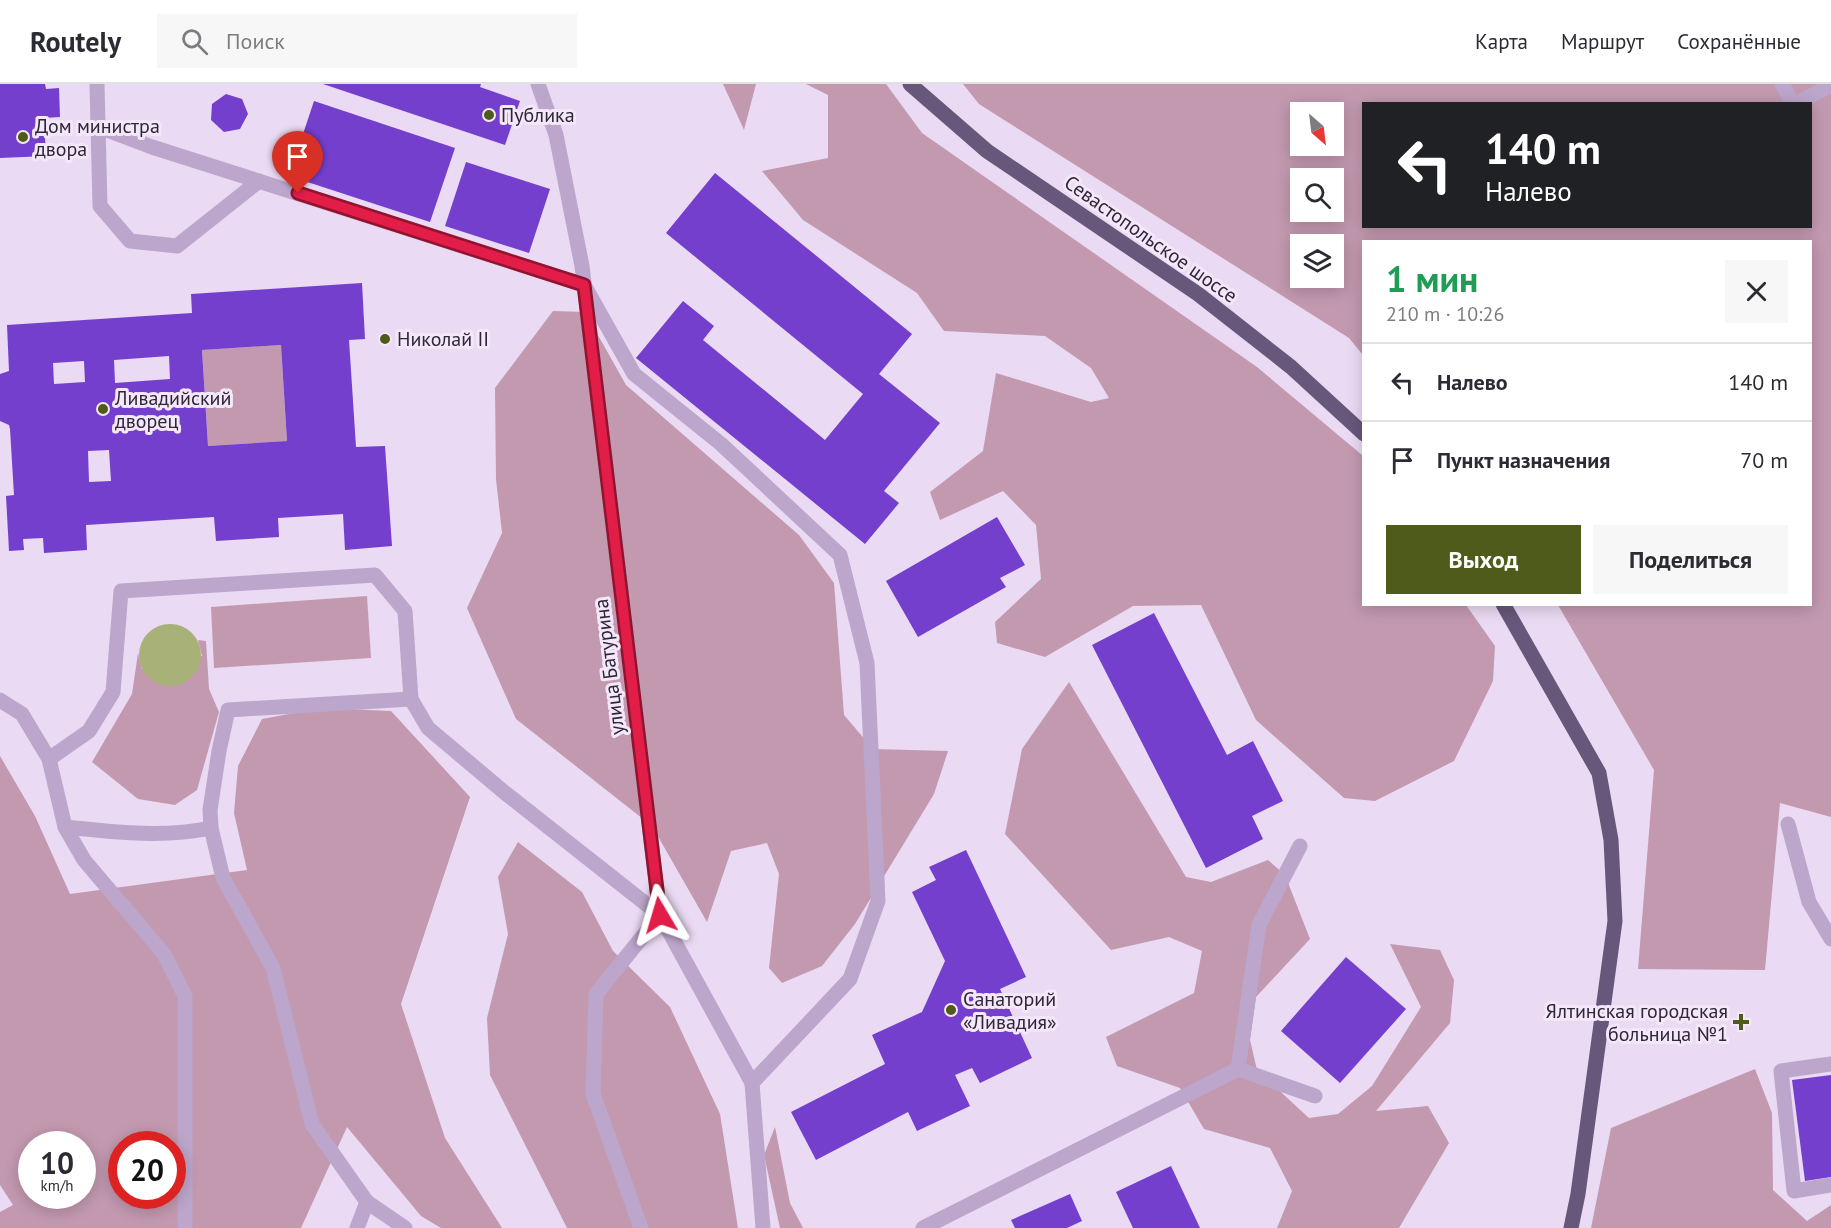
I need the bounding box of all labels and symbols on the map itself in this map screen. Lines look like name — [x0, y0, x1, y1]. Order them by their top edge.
place label: Публика — [501, 102, 575, 128]
north arrow — [1290, 102, 1344, 156]
marker: Публика — [482, 108, 496, 122]
place label: Дом министра двора — [35, 113, 160, 162]
marker: Дом министра двора — [16, 130, 30, 144]
pin — [272, 131, 323, 193]
street label: Севастопольское шоссе — [1059, 169, 1243, 309]
place label: Николай II — [397, 326, 489, 352]
marker: Николай II — [378, 332, 392, 346]
place label: Ливадийский дворец — [114, 385, 231, 434]
marker: Ливадийский дворец — [96, 402, 110, 416]
street label: улица Батурина — [588, 597, 630, 737]
position arrow — [628, 883, 692, 947]
place label: Санаторий «Ливадия» — [963, 986, 1057, 1035]
place label: Ялтинская городская больница №1 — [1546, 998, 1728, 1047]
marker: Санаторий «Ливадия» — [944, 1003, 958, 1017]
marker: Ялтинская городская больница №1 — [1732, 1013, 1750, 1031]
speed limit sign: 20 — [108, 1131, 186, 1209]

